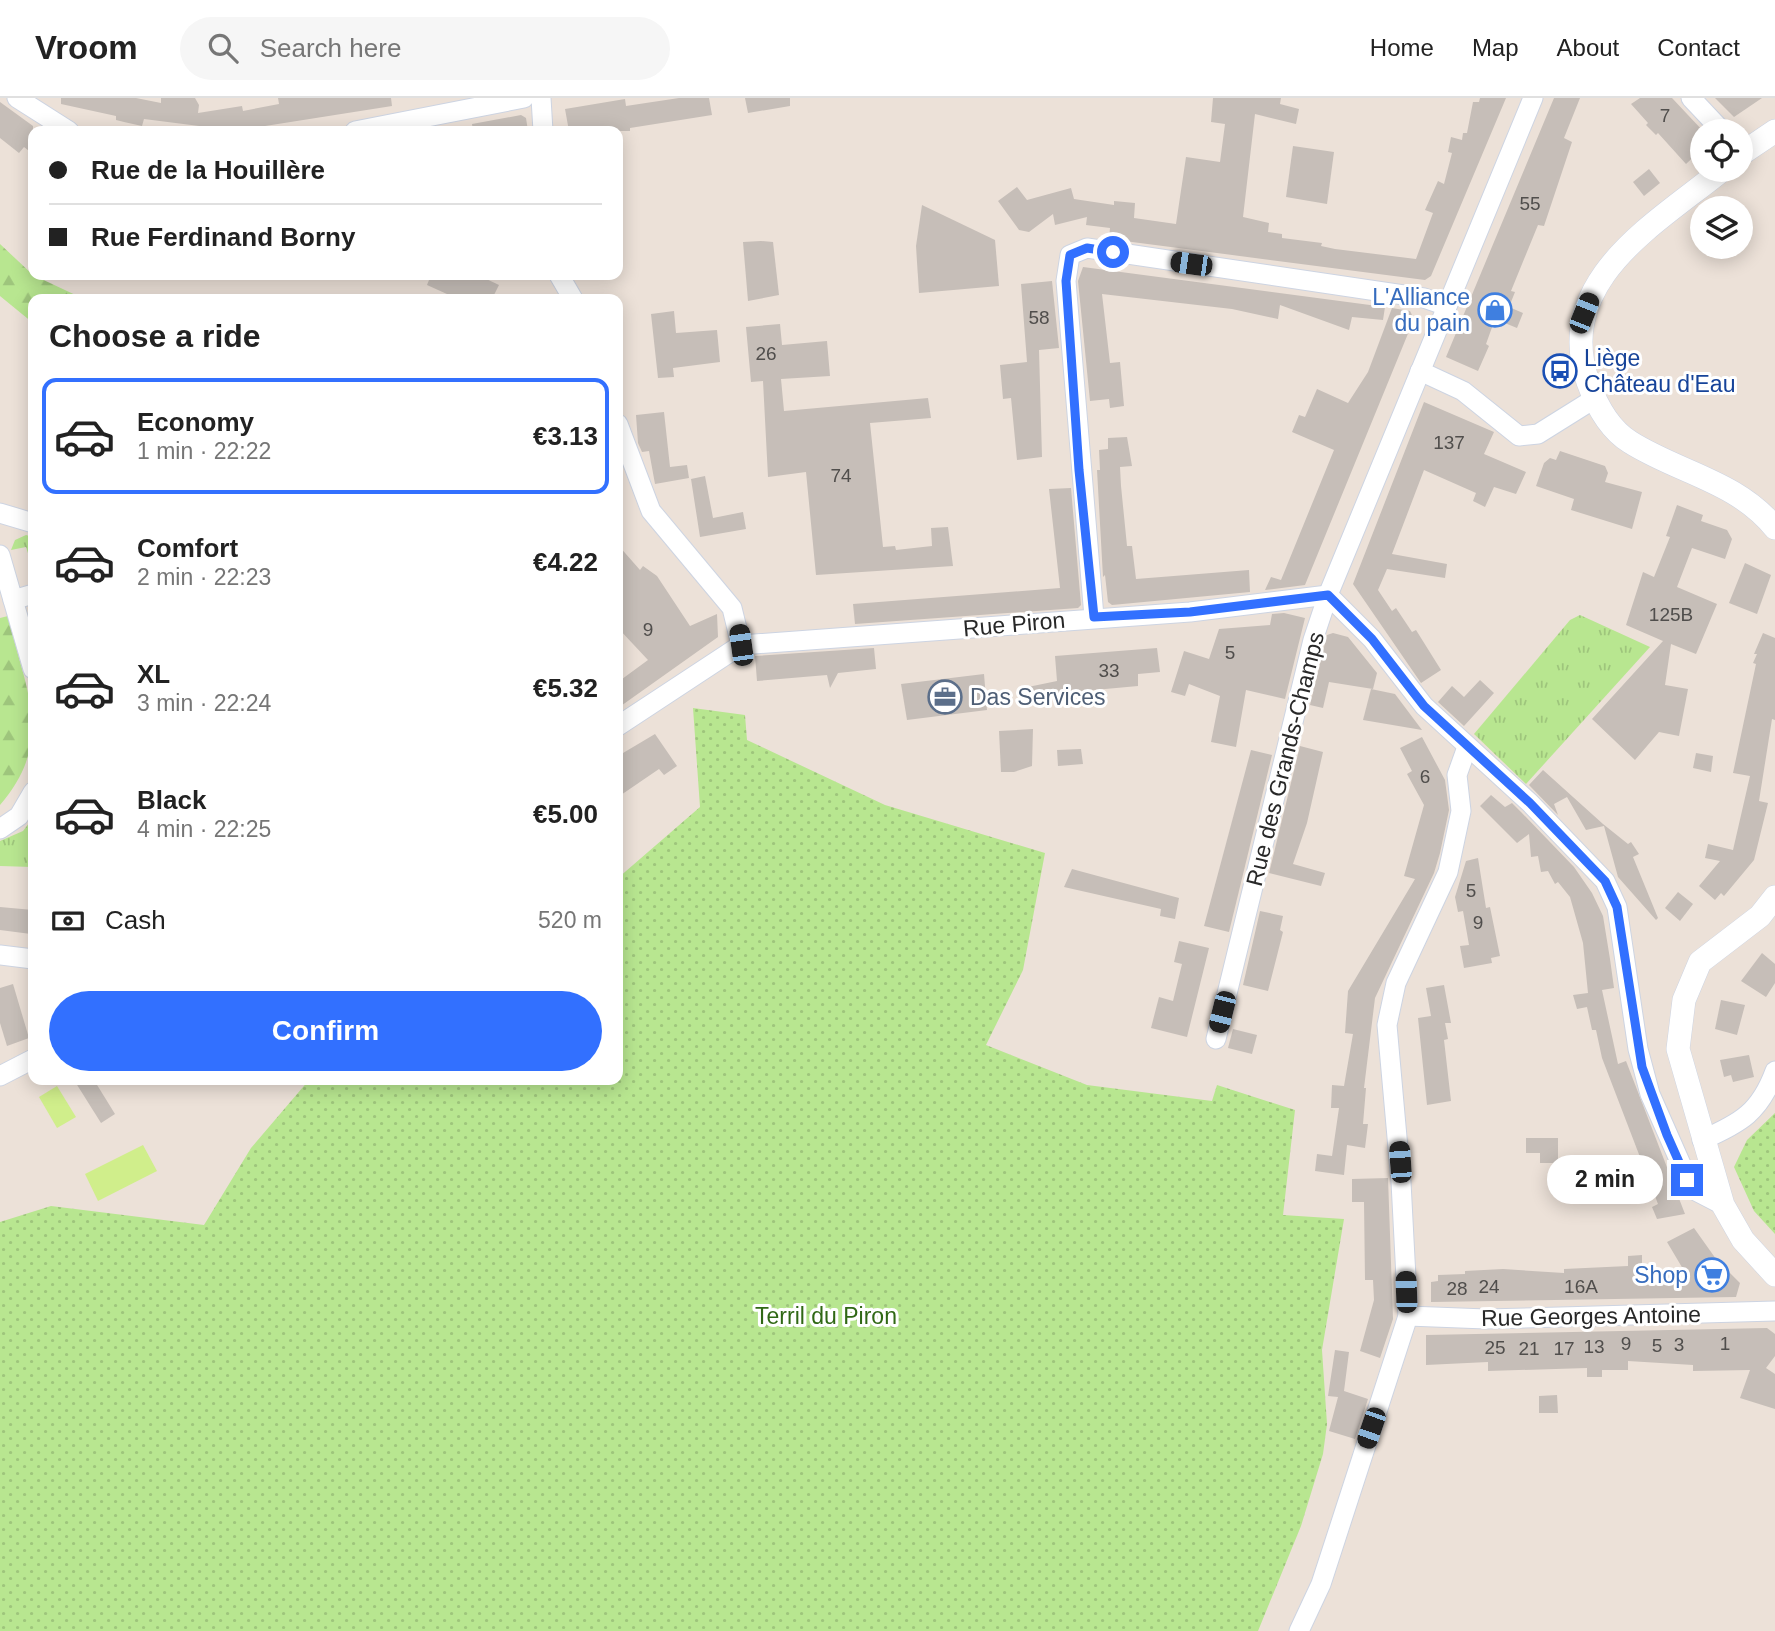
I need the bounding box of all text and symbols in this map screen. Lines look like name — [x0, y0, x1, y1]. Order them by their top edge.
search box — [180, 17, 670, 80]
text: Vroom — [35, 29, 138, 66]
icon: search — [204, 29, 242, 67]
text: Search here — [260, 33, 401, 63]
text: Home — [1370, 34, 1434, 61]
text: Map — [1472, 34, 1519, 61]
text: About — [1557, 34, 1619, 61]
text: Contact — [1657, 34, 1740, 61]
house number: 7 — [1660, 105, 1670, 126]
map controls — [1690, 119, 1753, 259]
button: locate — [1690, 119, 1753, 182]
text: Rue de la Houillère — [91, 155, 325, 185]
house number: 55 — [1519, 193, 1541, 214]
button: layers — [1690, 196, 1753, 259]
text: Rue Ferdinand Borny — [91, 222, 355, 252]
route start — [1097, 236, 1129, 268]
car — [1169, 251, 1214, 277]
place label: L'Alliance du pain — [1372, 284, 1470, 336]
car — [1567, 290, 1602, 336]
shop icon: L'Alliance du pain — [1476, 291, 1514, 329]
house number: 58 — [1028, 307, 1050, 328]
text: Choose a ride — [49, 318, 261, 354]
house number: 26 — [755, 343, 777, 364]
place label: Liège Château d'Eau — [1584, 345, 1735, 397]
bus stop icon: Liège Château d'Eau — [1541, 352, 1579, 390]
icon: car — [53, 405, 116, 468]
text: Economy — [137, 407, 254, 437]
text: €3.13 — [533, 421, 598, 451]
house number: 137 — [1433, 432, 1465, 453]
text: 1 min · 22:22 — [137, 438, 271, 464]
house number: 74 — [830, 465, 852, 486]
icon: car — [53, 531, 116, 594]
text: Comfort — [137, 533, 238, 563]
text: €4.22 — [533, 547, 598, 577]
text: 2 min · 22:23 — [137, 564, 271, 590]
house number: 125B — [1649, 604, 1693, 625]
street label: Rue Piron — [962, 607, 1066, 641]
house number: 9 — [643, 619, 653, 640]
car — [728, 623, 755, 667]
street label: Rue des Grands-Champs — [1241, 629, 1329, 889]
house number: 5 — [1225, 642, 1235, 663]
icon: car — [53, 657, 116, 720]
text: XL — [137, 659, 170, 689]
house number: 33 — [1098, 660, 1120, 681]
text: €5.32 — [533, 673, 598, 703]
office icon: Das Services — [926, 678, 964, 716]
place label: Das Services — [970, 684, 1105, 710]
text: 3 min · 22:24 — [137, 690, 271, 716]
house number: 6 — [1420, 766, 1430, 787]
icon: car — [53, 783, 116, 846]
text: Black — [137, 785, 206, 815]
text: €5.00 — [533, 799, 598, 829]
text: 4 min · 22:25 — [137, 816, 271, 842]
house number: 5 — [1466, 880, 1476, 901]
icon: cash — [49, 902, 87, 940]
text: Cash — [105, 905, 166, 935]
text: 520 m — [538, 907, 602, 933]
house number: 9 — [1473, 912, 1483, 933]
car — [1207, 989, 1238, 1035]
button: Confirm — [49, 991, 602, 1071]
car — [1389, 1140, 1412, 1184]
callout: 2 min — [1547, 1156, 1662, 1204]
route end — [1671, 1164, 1703, 1196]
text: 2 min — [1575, 1166, 1635, 1192]
supermarket icon: Shop — [1693, 1256, 1731, 1294]
place label: Shop — [1634, 1262, 1688, 1288]
car — [1395, 1271, 1418, 1313]
house number: 24 — [1478, 1276, 1500, 1297]
house number: 16A — [1564, 1276, 1598, 1297]
house number: 28 — [1446, 1278, 1468, 1299]
street label: Rue Georges Antoine — [1481, 1301, 1701, 1331]
park label: Terril du Piron — [755, 1303, 897, 1329]
house number: 9 — [1621, 1333, 1631, 1354]
house number: 1 — [1720, 1333, 1730, 1354]
house number: 3 — [1674, 1334, 1684, 1355]
house number: 5 — [1652, 1335, 1662, 1356]
house number: 13 — [1583, 1336, 1605, 1357]
house number: 25 — [1484, 1337, 1506, 1358]
house number: 21 — [1518, 1338, 1540, 1359]
house number: 17 — [1553, 1338, 1575, 1359]
car — [1355, 1405, 1388, 1451]

